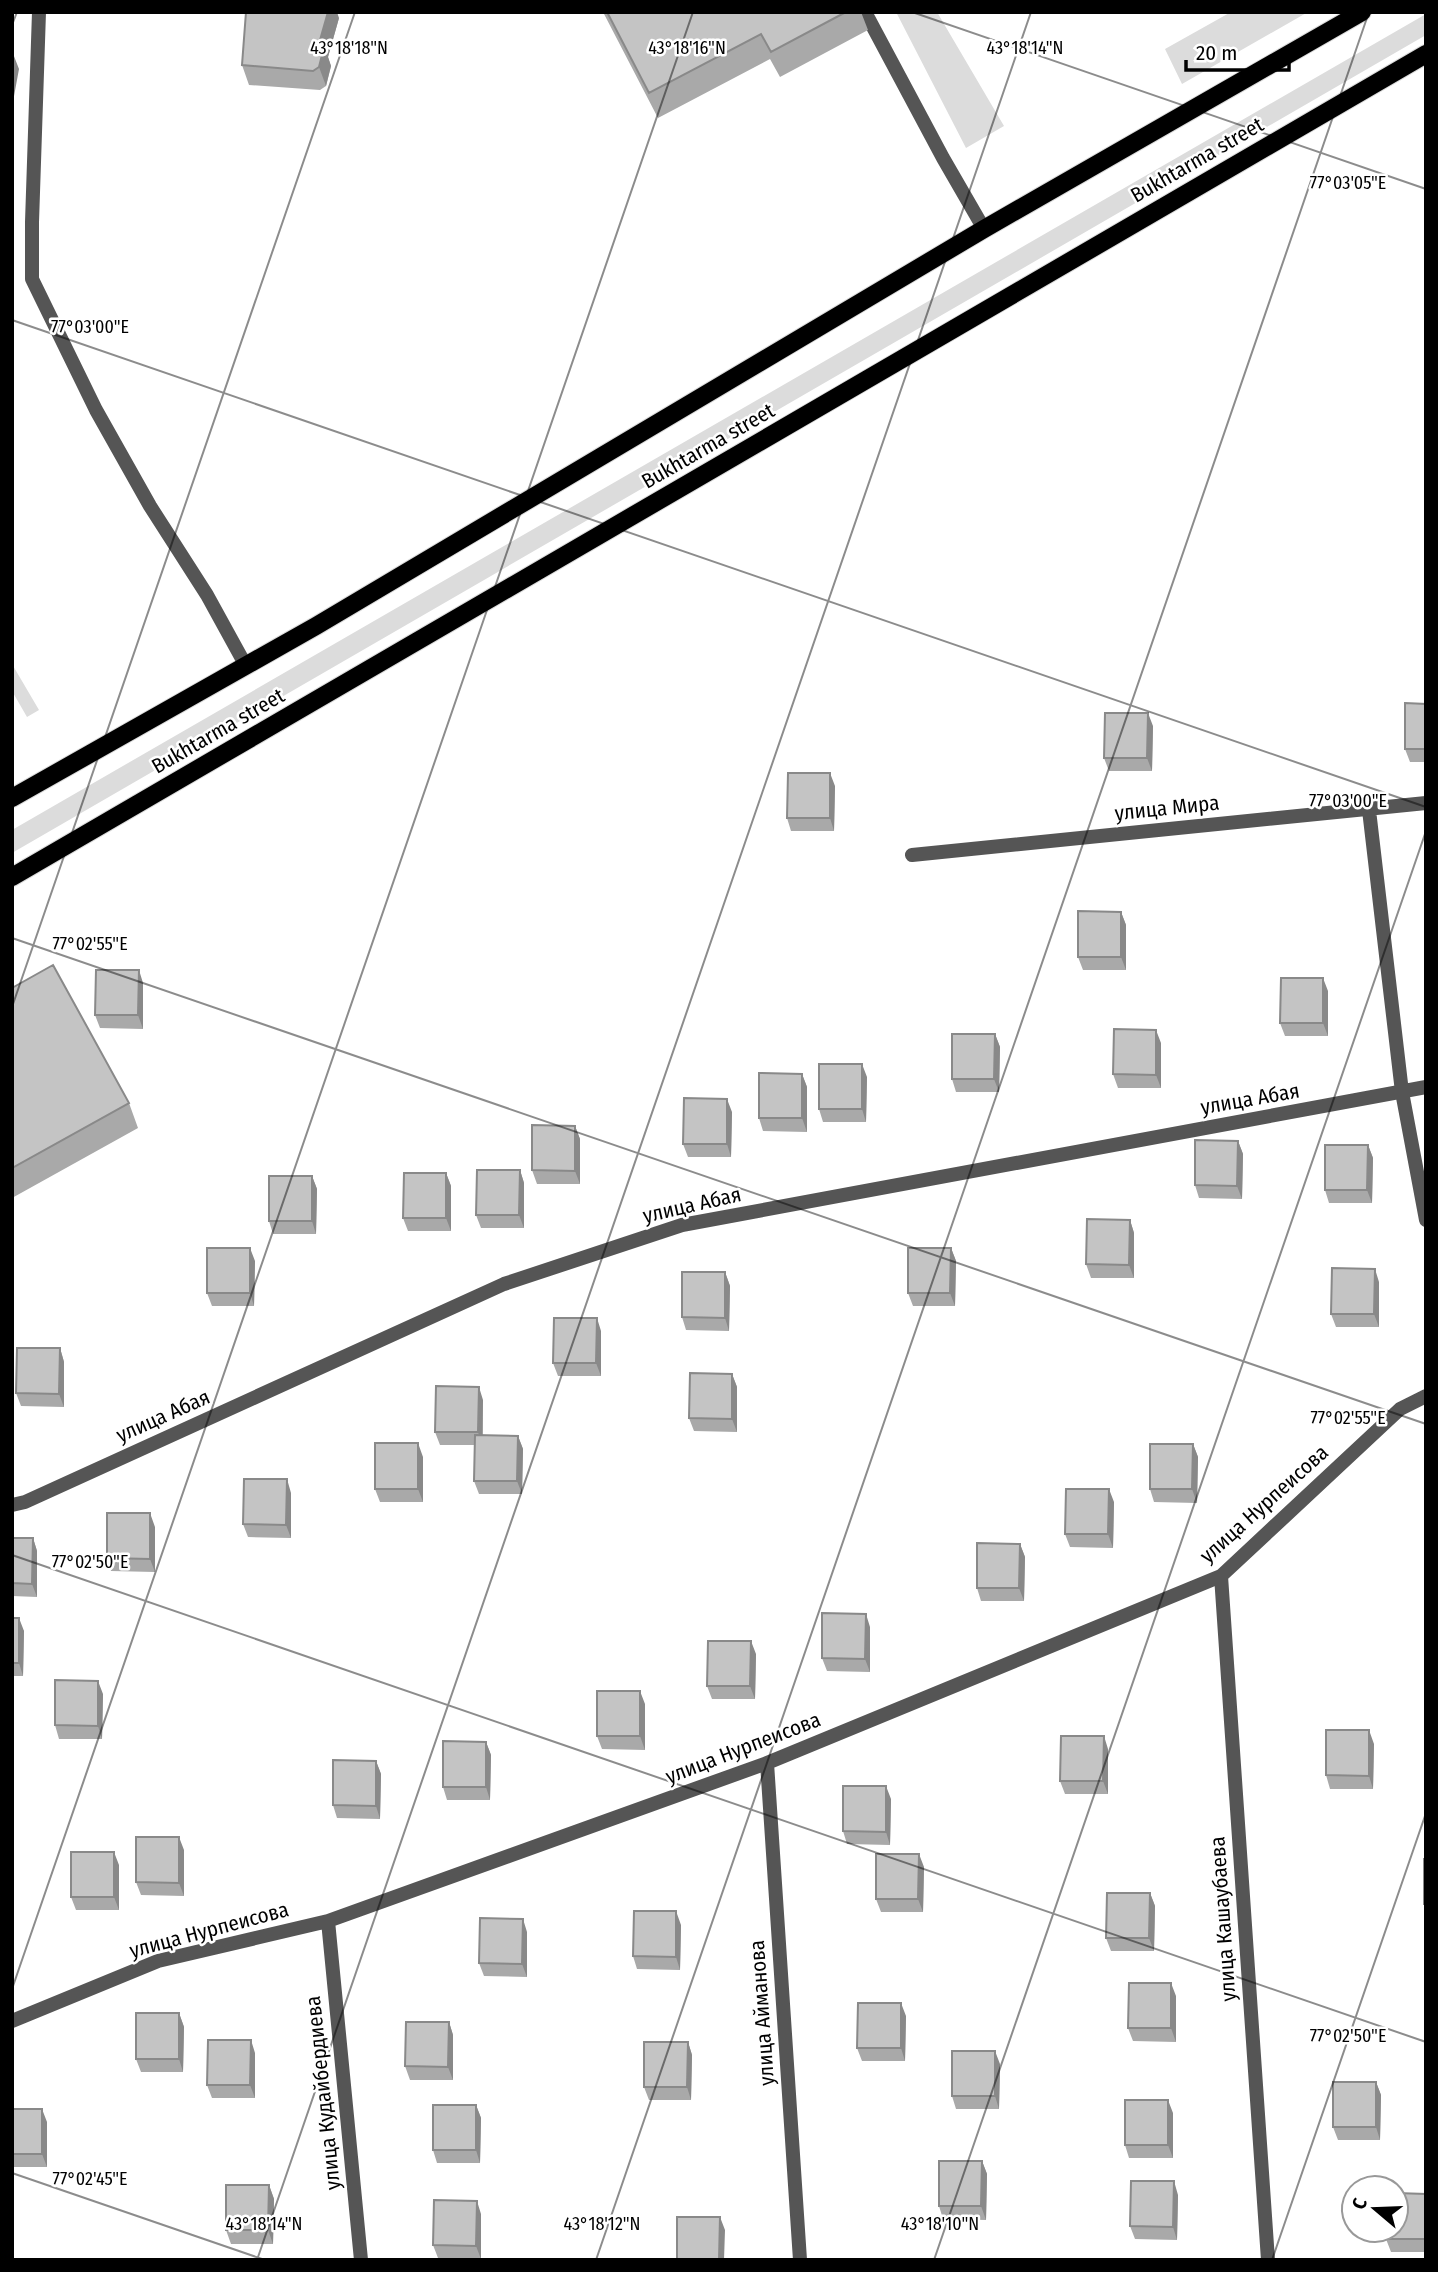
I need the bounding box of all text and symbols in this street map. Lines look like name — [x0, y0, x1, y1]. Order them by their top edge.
scale bar — [1186, 28, 1289, 72]
text: 43°18'18"N — [310, 37, 388, 59]
text: 43°18'16"N — [648, 37, 726, 59]
text: 43°18'14"N — [987, 37, 1063, 59]
text: 20 m — [1196, 40, 1237, 66]
street label: Bukhtarma street — [1126, 111, 1268, 209]
text: 77°03'05"E — [1310, 172, 1386, 194]
text: 77°03'00"E — [51, 316, 129, 338]
street label: Bukhtarma street — [637, 397, 779, 495]
street label: Bukhtarma street — [147, 682, 289, 780]
street label: улица Мира — [1113, 790, 1221, 826]
text: 77°03'00"E — [1309, 790, 1387, 812]
text: 77°02'55"E — [52, 933, 128, 955]
street label: улица Абая — [1198, 1078, 1302, 1120]
street label: улица Абая — [640, 1181, 744, 1229]
street label: улица Абая — [112, 1384, 214, 1448]
text: 77°02'55"E — [1310, 1407, 1386, 1429]
street label: улица Нурпеисова — [1194, 1440, 1334, 1568]
text: 77°02'50"E — [52, 1551, 128, 1573]
street label: улица Нурпеисова — [662, 1706, 824, 1790]
street label: улица Кашаубаева — [1204, 1836, 1242, 2002]
street label: улица Нурпеисова — [126, 1896, 292, 1964]
street label: улица Айманова — [744, 1939, 780, 2087]
street label: улица Кудайбердиева — [300, 1995, 346, 2191]
text: 77°02'50"E — [1310, 2025, 1386, 2047]
text: 77°02'45"E — [53, 2168, 127, 2190]
north arrow — [1340, 2174, 1410, 2244]
text: С — [1347, 2195, 1372, 2212]
text: 43°18'14"N — [226, 2213, 302, 2235]
text: 43°18'12"N — [563, 2213, 641, 2235]
text: 43°18'10"N — [901, 2213, 979, 2235]

